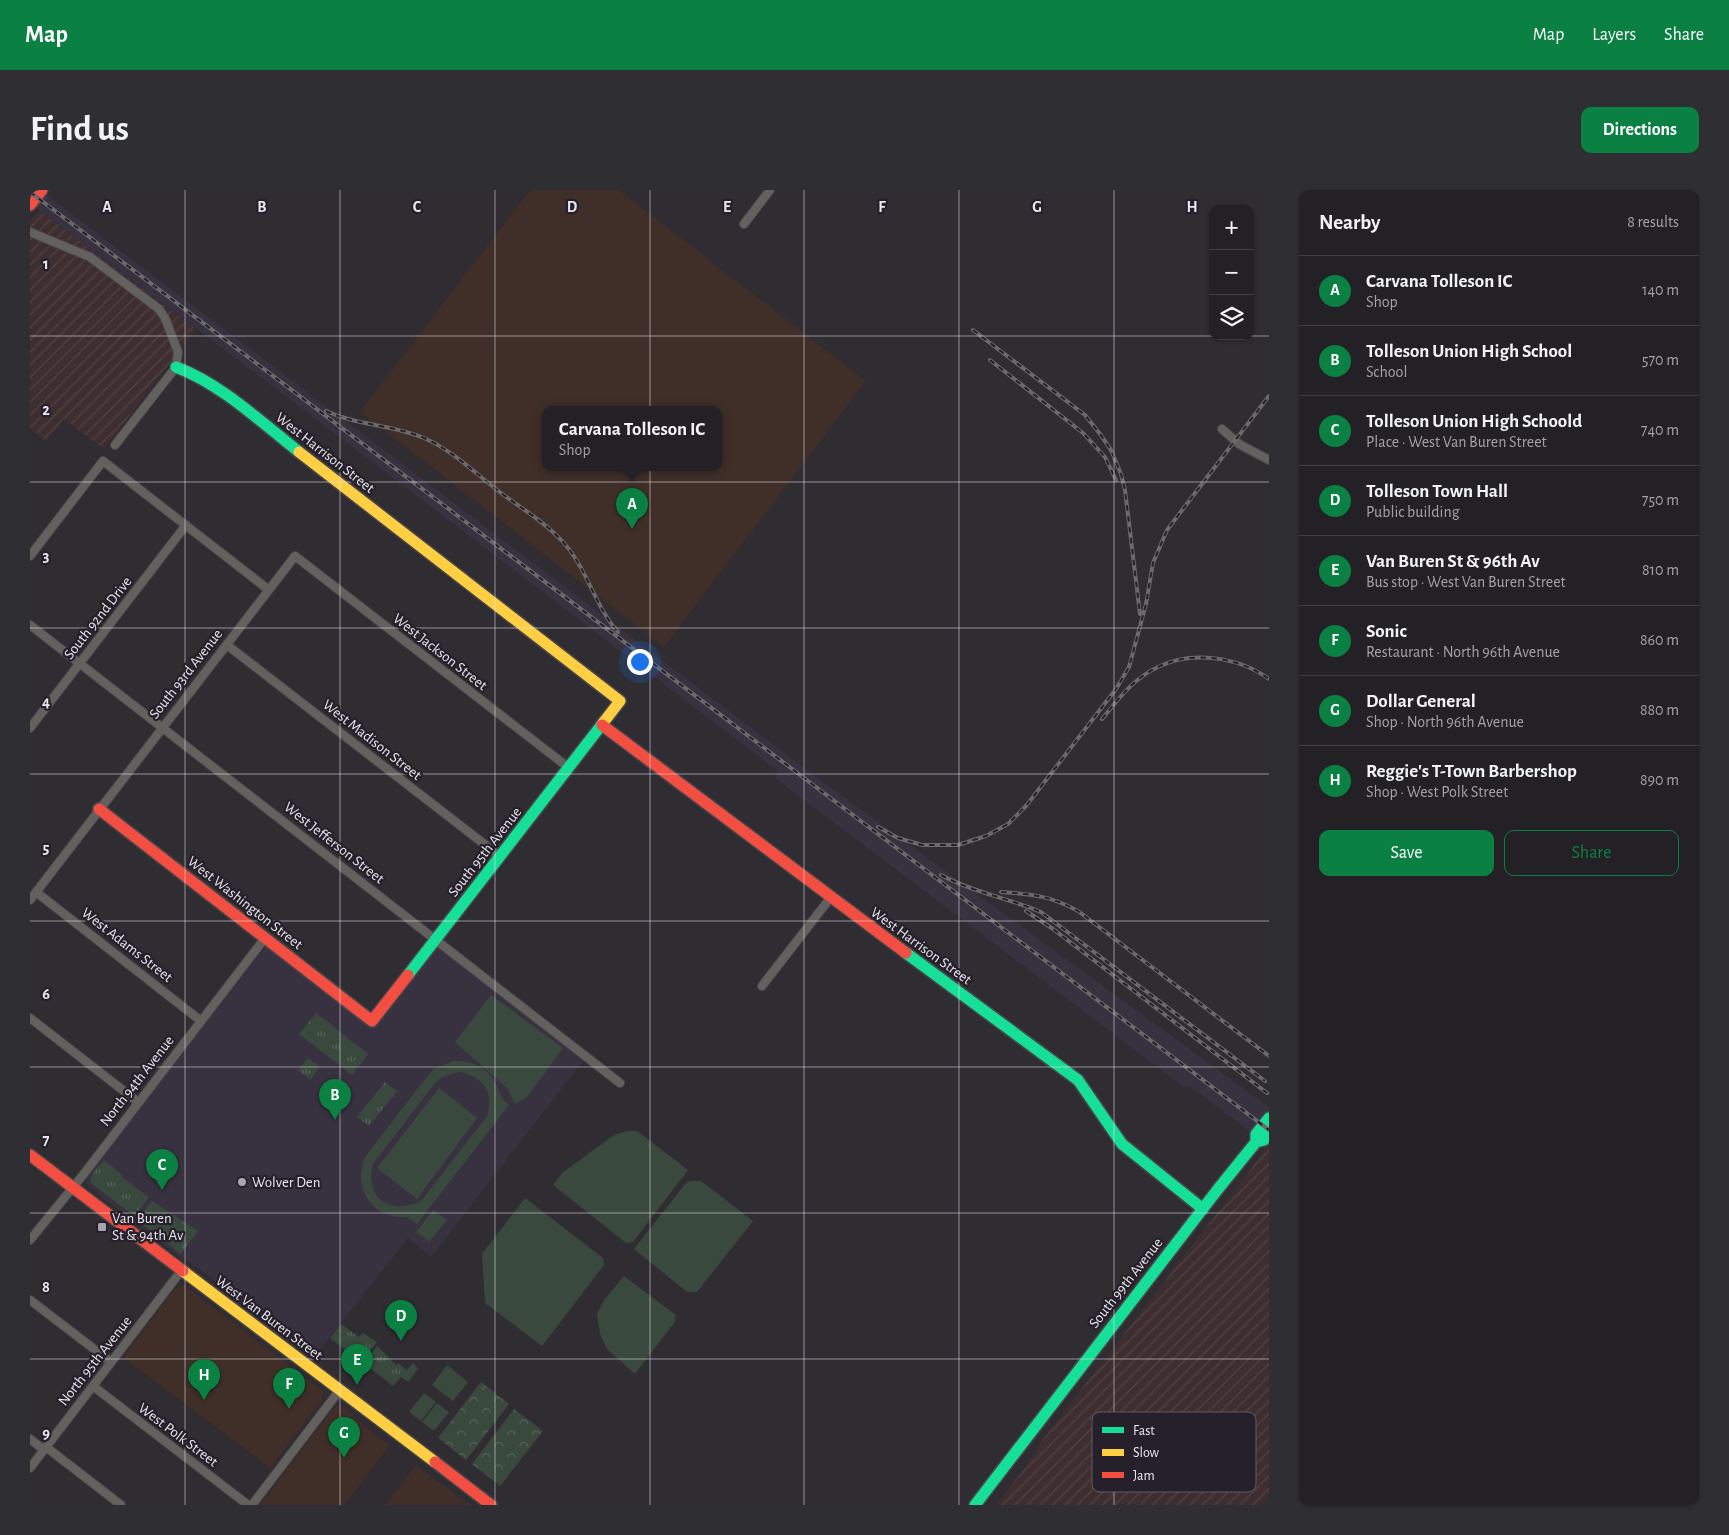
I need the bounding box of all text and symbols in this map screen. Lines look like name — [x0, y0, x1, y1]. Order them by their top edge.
text: Map — [25, 23, 68, 47]
text: Map — [1533, 26, 1564, 44]
text: Layers — [1592, 26, 1636, 44]
text: Share — [1664, 26, 1704, 44]
button: Directions — [1581, 107, 1699, 153]
text: Find us — [30, 112, 129, 147]
text: A — [102, 199, 112, 215]
text: B — [257, 199, 267, 215]
text: C — [413, 199, 422, 215]
text: D — [567, 199, 578, 215]
text: E — [723, 199, 731, 215]
text: F — [878, 199, 886, 215]
text: G — [1032, 199, 1042, 215]
text: H — [1186, 199, 1198, 215]
map controls — [1209, 205, 1254, 340]
button: + — [1209, 205, 1254, 250]
text: Nearby — [1319, 212, 1380, 233]
text: 8 results — [1627, 214, 1679, 230]
button: − — [1209, 250, 1254, 295]
text: 1 — [43, 256, 49, 272]
text: Carvana Tolleson IC — [1366, 272, 1512, 291]
text: A — [1330, 282, 1340, 298]
text: 140 m — [1642, 282, 1679, 298]
text: Shop — [1366, 294, 1398, 310]
button: layers — [1209, 295, 1254, 340]
text: Tolleson Union High School — [1366, 342, 1572, 361]
text: B — [1330, 352, 1340, 368]
text: 570 m — [1642, 352, 1679, 368]
text: School — [1366, 364, 1407, 380]
text: 2 — [42, 402, 50, 418]
popup — [542, 406, 722, 471]
street label: West Harrison Street — [273, 410, 377, 496]
text: Tolleson Union High Schoold — [1366, 412, 1582, 431]
text: Carvana Tolleson IC — [559, 420, 705, 439]
text: C — [1331, 422, 1339, 438]
text: 740 m — [1641, 422, 1679, 438]
text: Place · West Van Buren Street — [1366, 434, 1547, 450]
text: Shop — [559, 442, 591, 458]
text: Tolleson Town Hall — [1366, 482, 1508, 501]
pin: A — [616, 488, 648, 529]
text: D — [1330, 492, 1340, 508]
text: 750 m — [1642, 492, 1679, 508]
text: Public building — [1366, 504, 1460, 520]
text: 3 — [43, 548, 50, 564]
text: Van Buren St & 96th Av — [1366, 552, 1540, 571]
text: E — [1331, 562, 1339, 578]
text: 810 m — [1642, 562, 1679, 578]
street label: South 92nd Drive — [61, 574, 135, 662]
text: Bus stop · West Van Buren Street — [1366, 574, 1566, 590]
street label: West Jackson Street — [390, 611, 490, 693]
text: Sonic — [1366, 622, 1407, 641]
street label: South 93rd Avenue — [147, 626, 225, 722]
text: F — [1331, 632, 1339, 648]
text: 860 m — [1640, 632, 1679, 648]
text: Restaurant · North 96th Avenue — [1366, 644, 1560, 660]
your location — [627, 649, 653, 675]
text: Dollar General — [1366, 692, 1476, 711]
text: 4 — [42, 694, 50, 710]
street label: West Madison Street — [320, 697, 424, 783]
text: G — [1330, 702, 1340, 718]
text: 880 m — [1640, 702, 1679, 718]
text: Shop · North 96th Avenue — [1366, 714, 1524, 730]
text: Reggie's T-Town Barbershop — [1366, 762, 1577, 781]
text: H — [1329, 772, 1341, 788]
text: 890 m — [1640, 772, 1679, 788]
text: Shop · West Polk Street — [1366, 784, 1508, 800]
street label: West Jefferson Street — [281, 799, 387, 887]
street label: South 95th Avenue — [446, 804, 525, 900]
button: Save — [1319, 830, 1494, 876]
button: Share — [1504, 830, 1679, 876]
text: 5 — [43, 840, 50, 856]
street label: West Washington Street — [185, 854, 305, 953]
street label: West Harrison Street — [868, 904, 974, 988]
street label: West Adams Street — [79, 905, 175, 985]
text: 6 — [42, 986, 50, 1002]
street label: North 94th Avenue — [97, 1033, 177, 1129]
pin: B — [319, 1079, 351, 1120]
text: 7 — [43, 1132, 50, 1148]
pin: C — [146, 1149, 178, 1190]
place label: Wolver Den — [252, 1175, 321, 1190]
marker: Wolver Den — [236, 1176, 248, 1188]
place label: Van Buren St & 94th Av — [112, 1211, 184, 1243]
marker: Van Buren St & 94th Av — [96, 1221, 108, 1233]
street label: South 99th Avenue — [1086, 1235, 1166, 1331]
street label: West Van Buren Street — [213, 1273, 326, 1363]
text: 8 — [42, 1279, 50, 1295]
pin: D — [385, 1300, 417, 1341]
street label: North 95th Avenue — [55, 1313, 135, 1409]
pin: E — [341, 1344, 373, 1385]
pin: H — [188, 1359, 220, 1400]
pin: F — [273, 1368, 305, 1409]
street label: West Polk Street — [135, 1400, 221, 1470]
legend — [1092, 1412, 1256, 1492]
pin: G — [328, 1417, 360, 1458]
text: Fast — [1133, 1424, 1155, 1438]
text: 9 — [42, 1425, 50, 1441]
text: Slow — [1133, 1446, 1160, 1460]
text: Jam — [1133, 1469, 1155, 1483]

